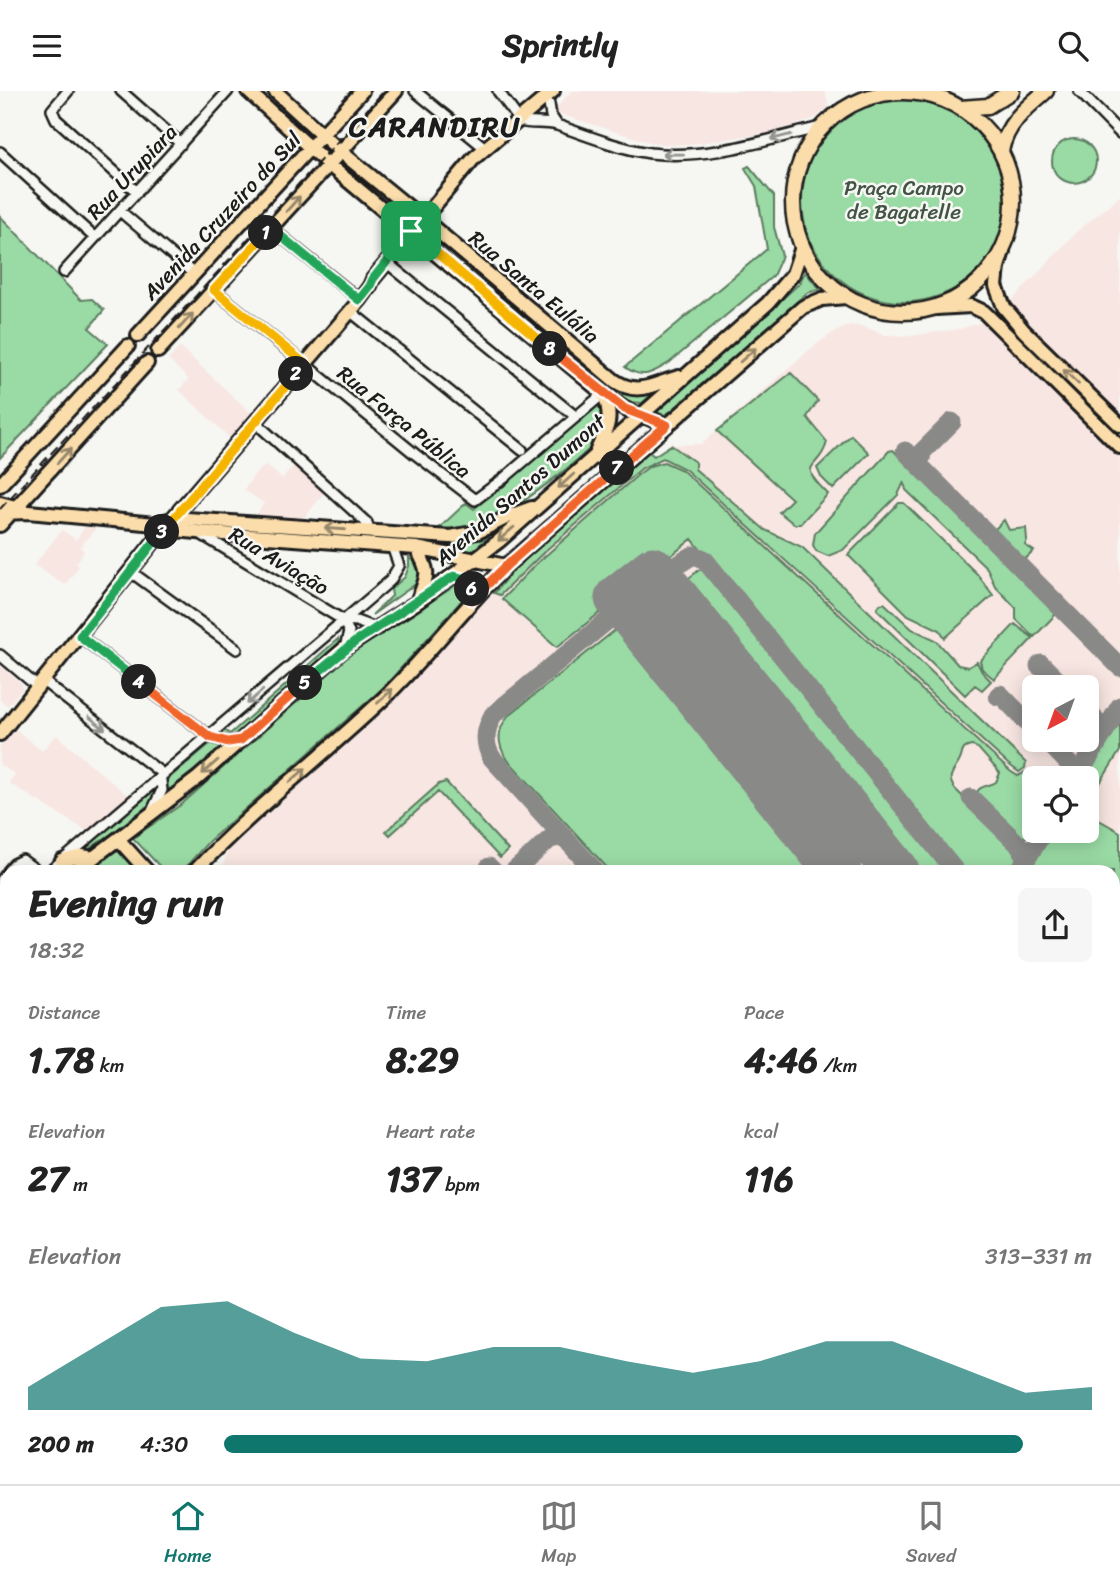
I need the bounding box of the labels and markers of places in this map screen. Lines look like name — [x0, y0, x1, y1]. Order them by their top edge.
pin — [381, 201, 441, 261]
pin: 1 — [248, 215, 284, 251]
pin: 8 — [532, 331, 568, 367]
pin: 2 — [278, 357, 314, 391]
pin: 7 — [600, 451, 634, 485]
pin: 3 — [144, 515, 180, 549]
pin: 6 — [454, 571, 490, 607]
pin: 4 — [122, 665, 156, 699]
pin: 5 — [288, 665, 322, 701]

